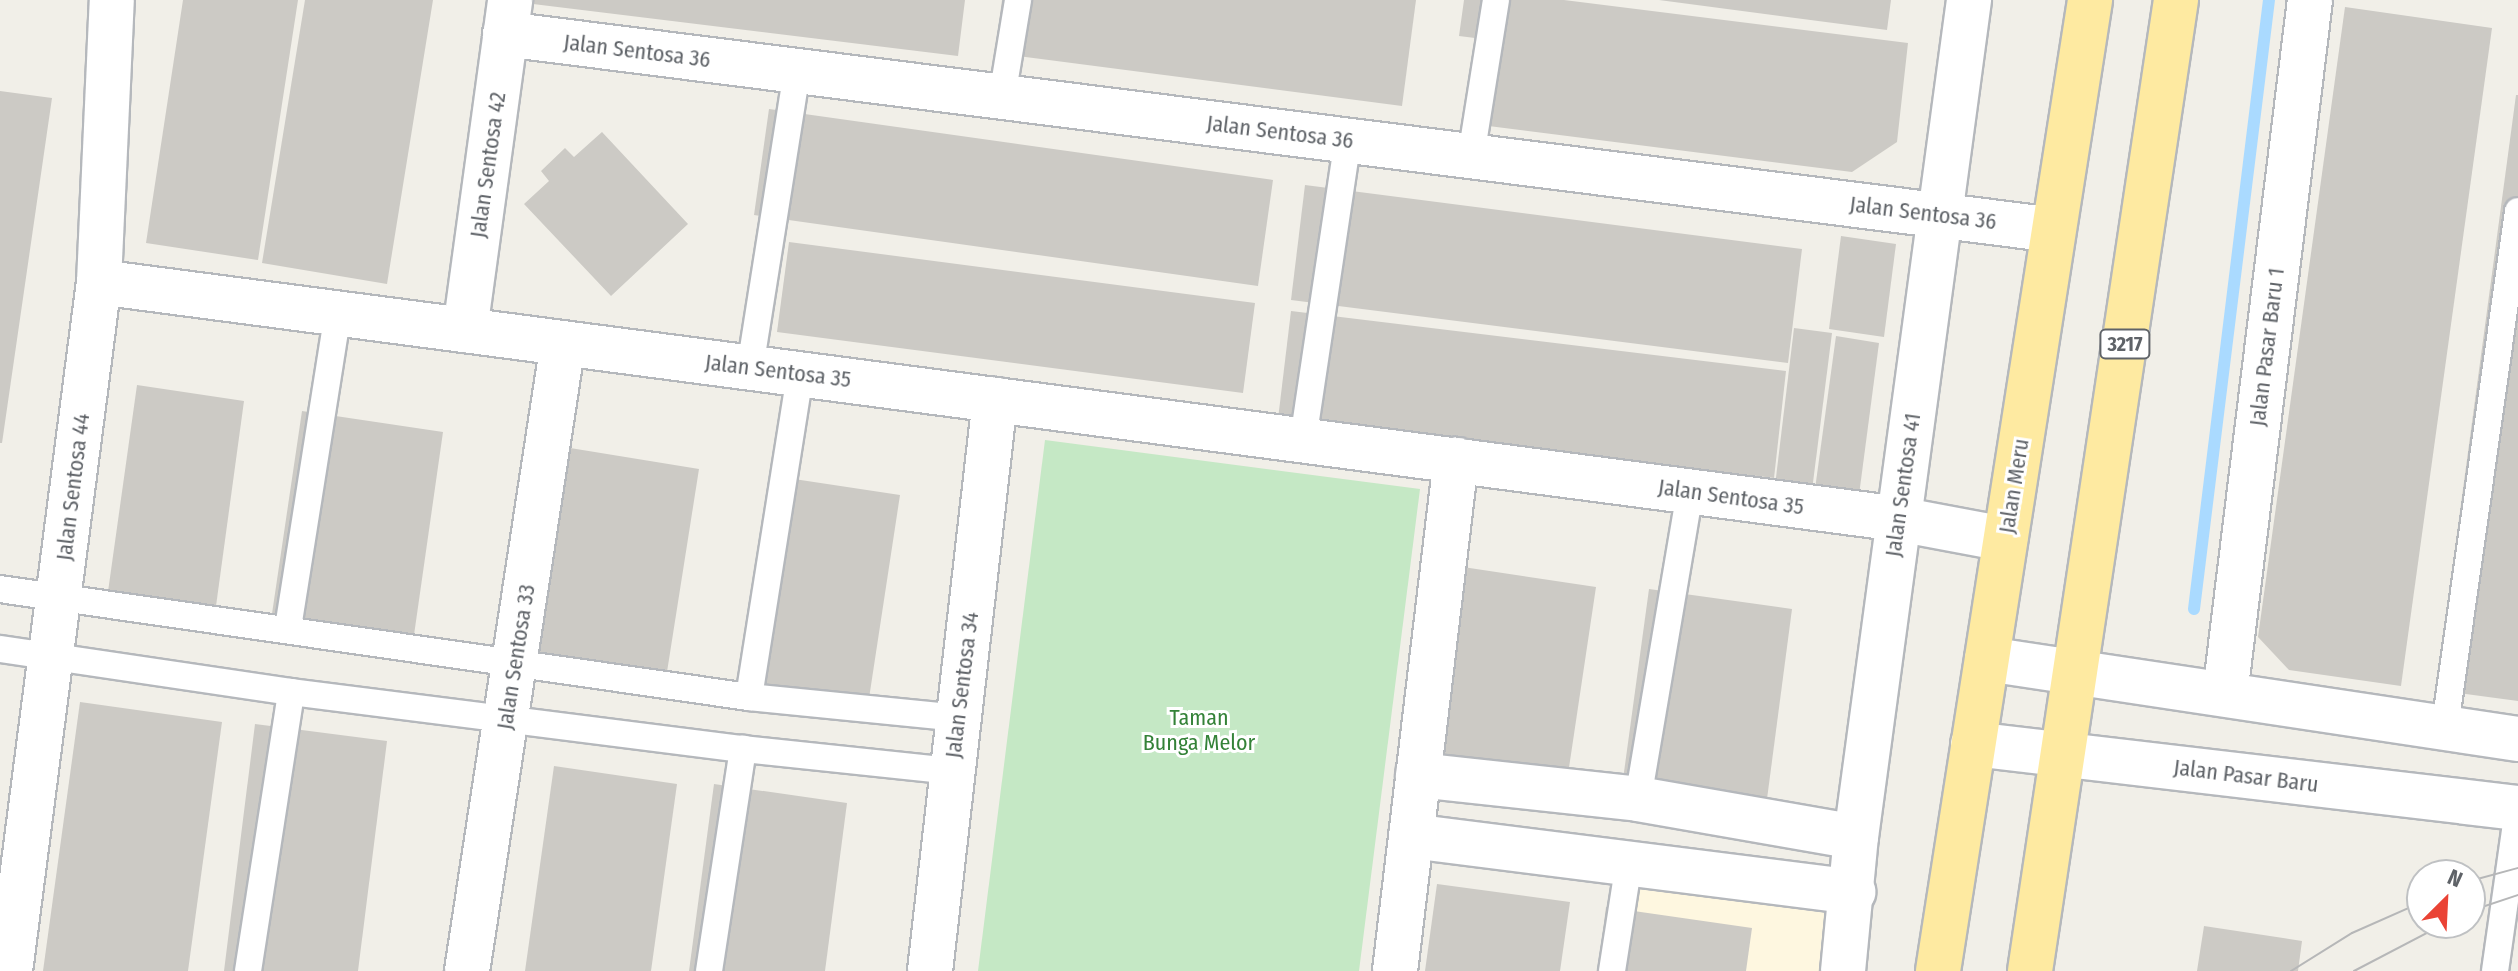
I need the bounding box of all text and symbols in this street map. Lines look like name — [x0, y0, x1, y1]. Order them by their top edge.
street label: Jalan Sentosa 36 — [562, 29, 712, 73]
street label: Jalan Sentosa 42 — [465, 90, 511, 240]
street label: Jalan Sentosa 36 — [1205, 110, 1355, 154]
street label: Jalan Sentosa 36 — [1848, 191, 1998, 235]
street label: Jalan Pasar Baru 1 — [2244, 266, 2290, 428]
road number: 3217 — [2099, 328, 2151, 360]
street label: Jalan Sentosa 35 — [704, 349, 852, 393]
street label: Jalan Sentosa 41 — [1880, 411, 1926, 559]
street label: Jalan Sentosa 44 — [51, 412, 95, 562]
street label: Jalan Meru — [1993, 437, 2035, 535]
street label: Jalan Sentosa 35 — [1656, 474, 1806, 520]
street label: Jalan Sentosa 33 — [491, 583, 541, 731]
street label: Jalan Sentosa 34 — [940, 610, 984, 760]
park label: Taman Bunga Melor — [1143, 704, 1255, 756]
street label: Jalan Pasar Baru — [2172, 754, 2320, 798]
north arrow — [2406, 859, 2486, 939]
text: N — [2444, 863, 2467, 893]

